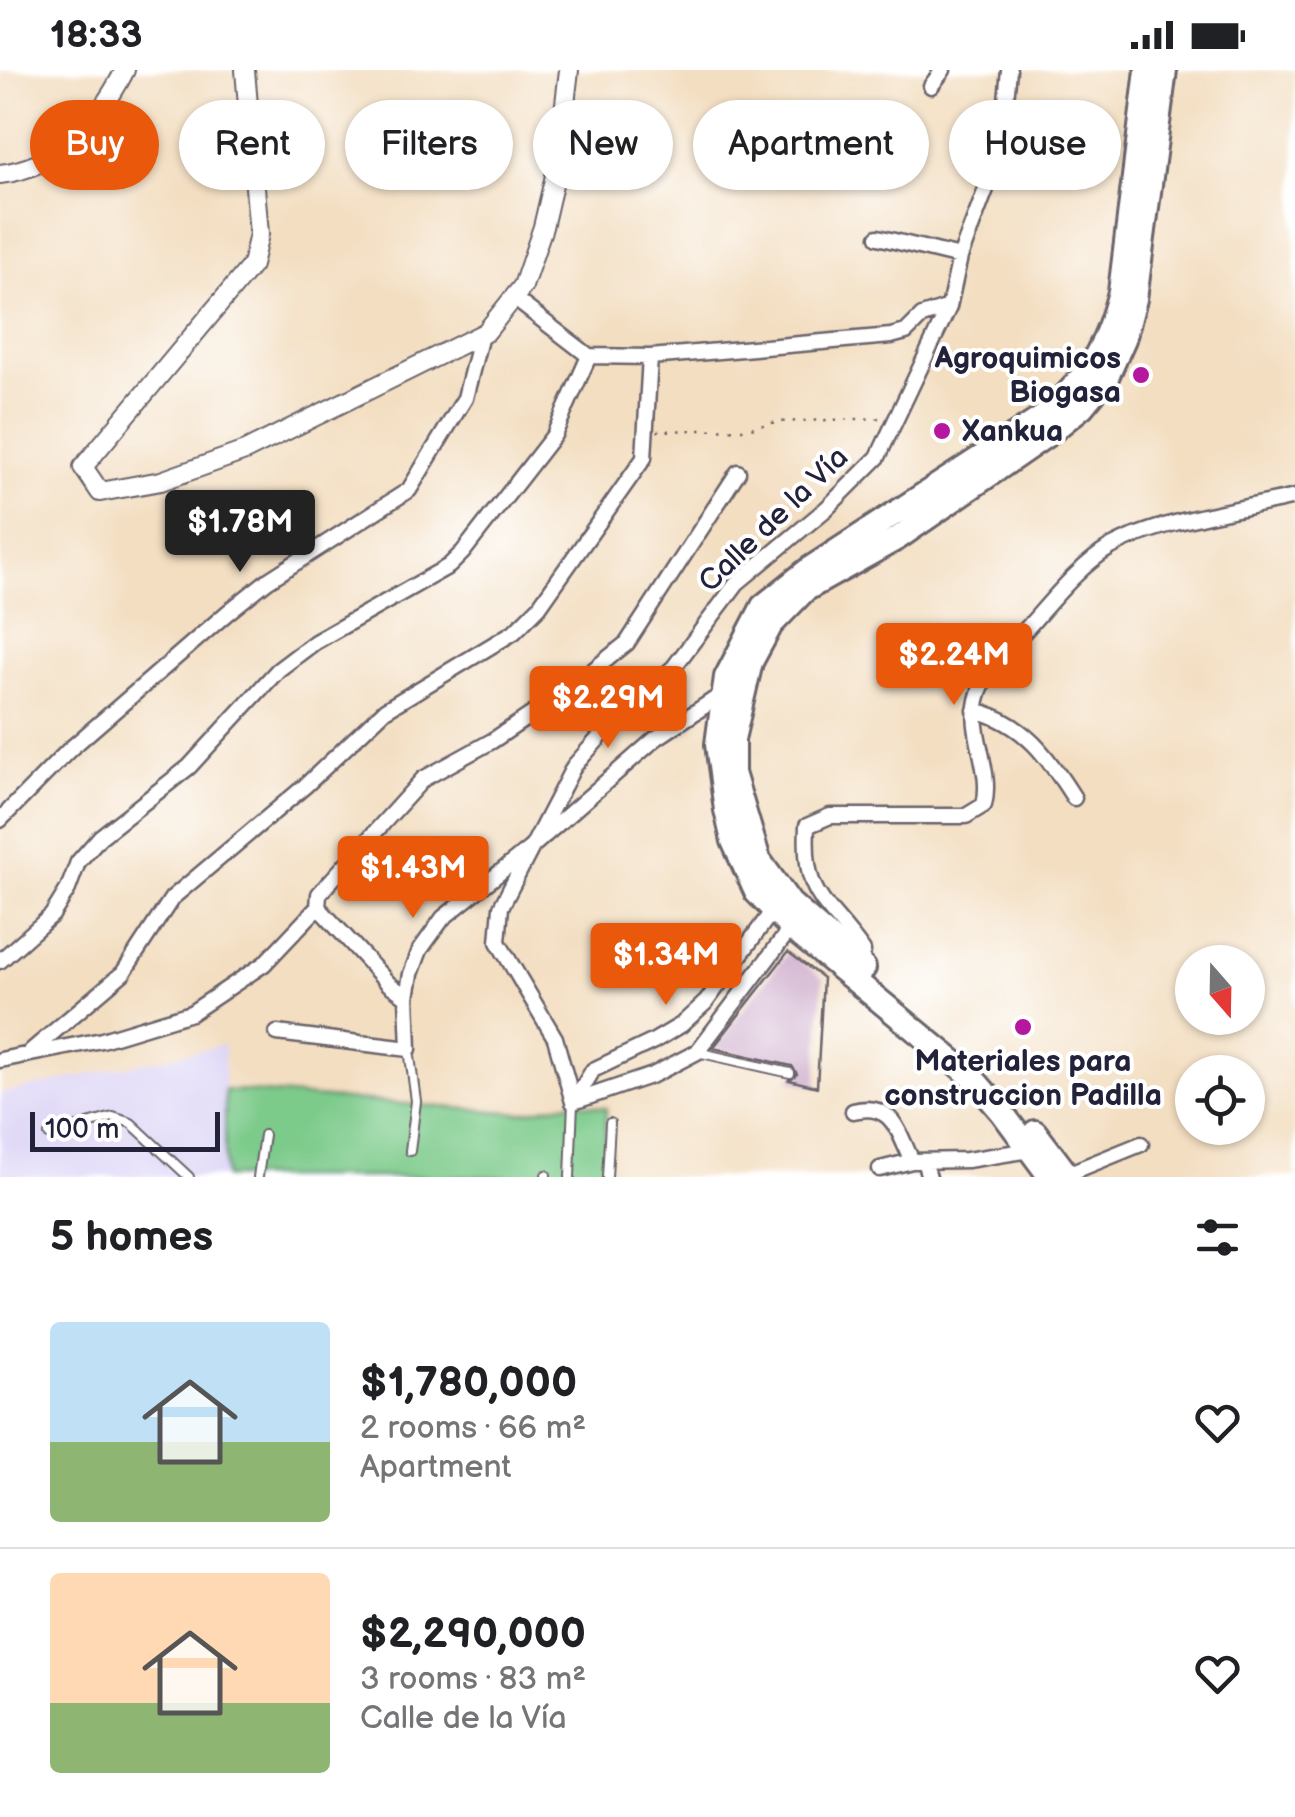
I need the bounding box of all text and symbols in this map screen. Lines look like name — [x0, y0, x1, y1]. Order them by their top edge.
text: 18:33 — [50, 13, 142, 58]
chip: Buy — [30, 100, 159, 190]
chip: Rent — [179, 100, 325, 190]
chip: Filters — [345, 100, 513, 190]
chip: New — [533, 100, 673, 190]
chip: Apartment — [693, 100, 929, 190]
chip: House — [949, 100, 1121, 190]
place label: Agroquimicos Biogasa — [934, 341, 1121, 411]
marker: Agroquimicos Biogasa — [1130, 364, 1152, 386]
place label: Xankua — [962, 414, 1063, 450]
marker: Xankua — [931, 420, 953, 442]
street label: Calle de la Vía — [692, 439, 856, 600]
pin: $1.78M — [159, 490, 321, 575]
text: $1.78M — [187, 503, 293, 542]
pin: $2.24M — [873, 623, 1035, 708]
text: $2.24M — [898, 636, 1010, 675]
pin: $2.29M — [527, 666, 689, 751]
text: $2.29M — [552, 679, 664, 718]
pin: $1.43M — [332, 836, 494, 921]
text: $1.43M — [360, 849, 466, 888]
pin: $1.34M — [585, 923, 747, 1008]
text: $1.34M — [613, 936, 719, 975]
north arrow — [1175, 945, 1265, 1035]
map controls — [1175, 945, 1265, 1145]
marker: Materiales para construccion Padilla — [1012, 1016, 1034, 1038]
place label: Materiales para construccion Padilla — [884, 1044, 1162, 1114]
button: locate — [1175, 1055, 1265, 1145]
scale bar — [30, 1107, 220, 1152]
text: 100 m — [45, 1113, 119, 1146]
icon: filters — [1190, 1210, 1245, 1265]
text: 5 homes — [50, 1212, 213, 1263]
text: $1,780,000 — [360, 1358, 577, 1409]
icon: home — [130, 1362, 250, 1482]
icon: heart — [1190, 1395, 1245, 1450]
text: 2 rooms · 66 m² — [360, 1409, 586, 1448]
text: Apartment — [360, 1448, 511, 1487]
text: $2,290,000 — [360, 1609, 586, 1660]
icon: home — [130, 1613, 250, 1733]
icon: heart — [1190, 1646, 1245, 1701]
text: 3 rooms · 83 m² — [360, 1660, 586, 1699]
text: Calle de la Vía — [360, 1699, 567, 1738]

